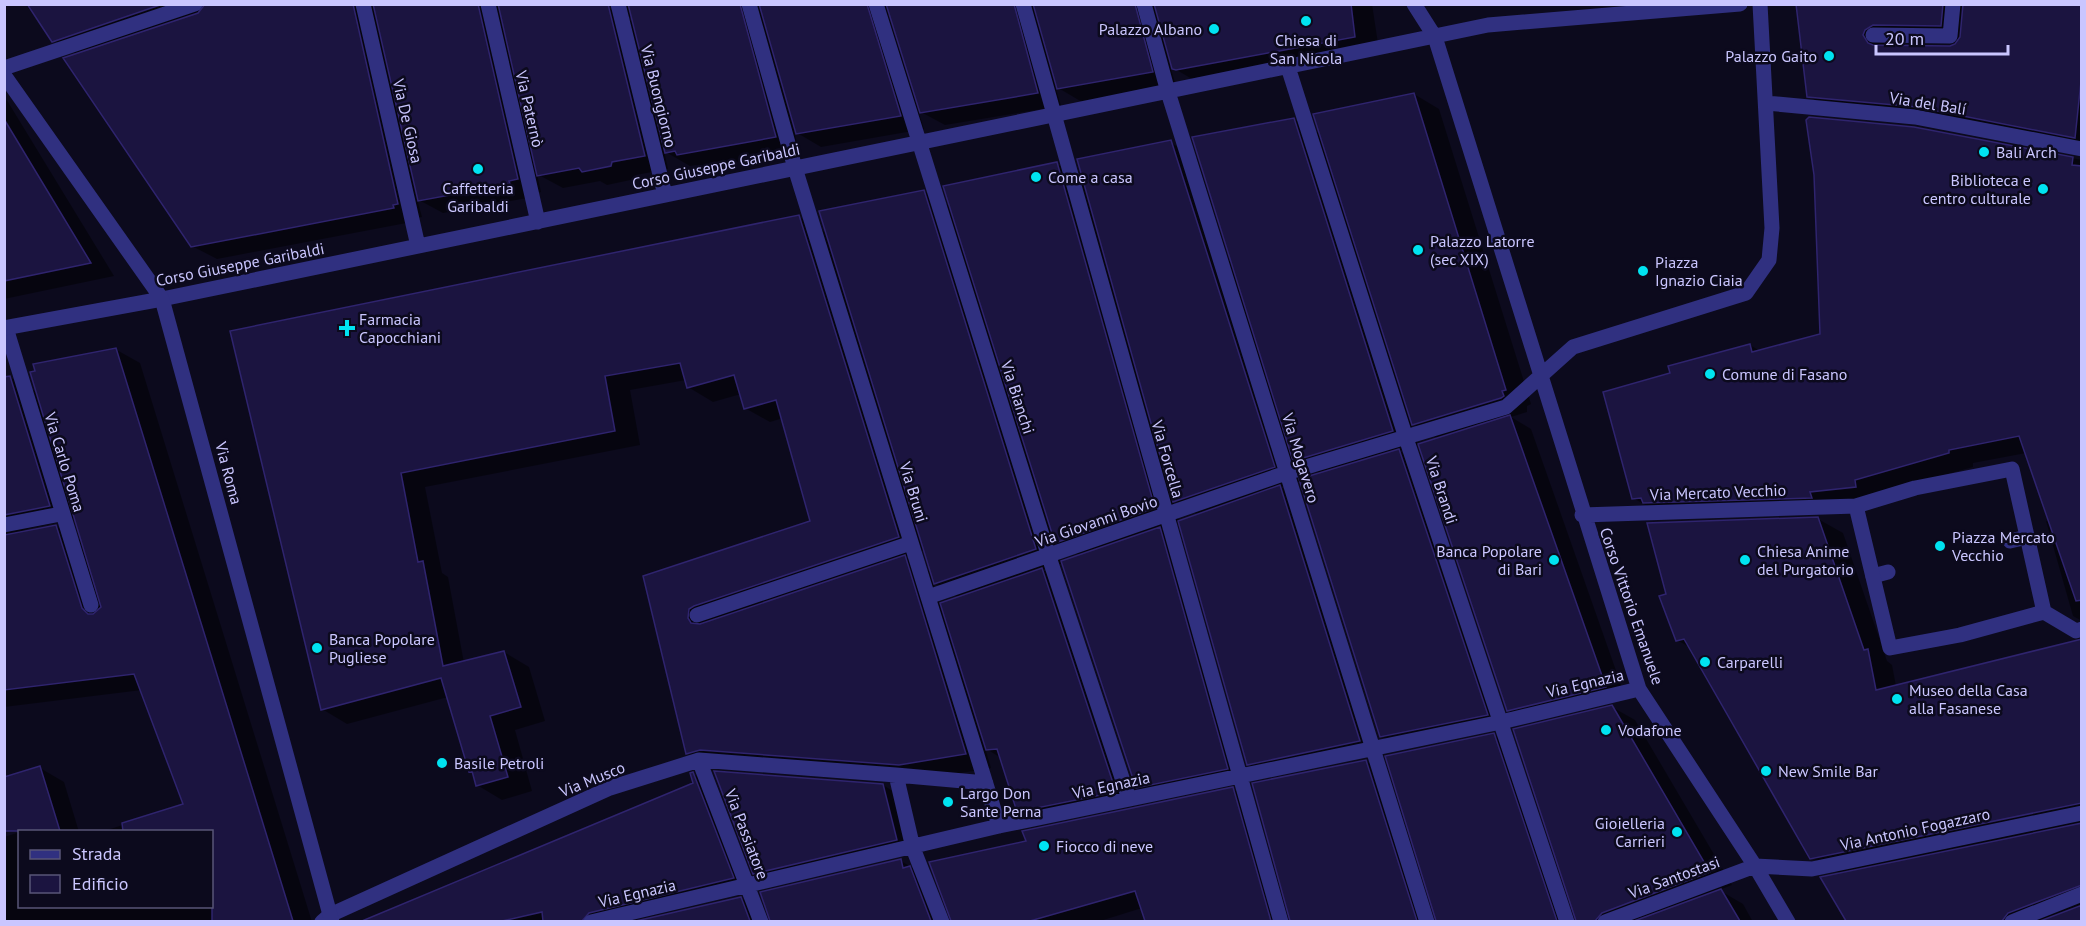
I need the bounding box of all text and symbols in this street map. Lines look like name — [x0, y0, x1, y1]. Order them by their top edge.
marker: Chiesa di San Nicola — [1299, 14, 1313, 28]
scale bar — [1876, 18, 2008, 56]
place label: Palazzo Albano — [1099, 19, 1202, 39]
marker: Palazzo Albano — [1207, 22, 1221, 36]
text: 20 m — [1885, 27, 1924, 50]
place label: Chiesa di San Nicola — [1270, 30, 1342, 68]
street label: Via Buongiorno — [636, 42, 681, 149]
place label: Palazzo Gaito — [1725, 46, 1817, 66]
marker: Palazzo Gaito — [1822, 49, 1836, 63]
street label: Via Paternò — [511, 68, 549, 149]
street label: Via De Giosa — [388, 76, 427, 165]
street label: Via del Balí — [1887, 87, 1968, 119]
street label: Corso Giuseppe Garibaldi — [630, 138, 802, 194]
place label: Bali Arch — [1996, 142, 2057, 162]
marker: Bali Arch — [1977, 145, 1991, 159]
marker: Caffetteria Garibaldi — [471, 162, 485, 176]
place label: Come a casa — [1048, 167, 1133, 187]
marker: Come a casa — [1029, 170, 1043, 184]
place label: Biblioteca e centro culturale — [1923, 170, 2031, 208]
place label: Caffetteria Garibaldi — [442, 178, 514, 216]
marker: Biblioteca e centro culturale — [2036, 182, 2050, 196]
place label: Palazzo Latorre (sec XIX) — [1430, 231, 1535, 269]
street label: Corso Giuseppe Garibaldi — [154, 238, 326, 290]
marker: Palazzo Latorre (sec XIX) — [1411, 243, 1425, 257]
place label: Piazza Ignazio Ciaia — [1655, 252, 1743, 290]
marker: Piazza Ignazio Ciaia — [1636, 264, 1650, 278]
place label: Farmacia Capocchiani — [359, 309, 441, 347]
marker: Farmacia Capocchiani — [340, 321, 354, 335]
street label: Via Bianchi — [996, 357, 1039, 436]
place label: Comune di Fasano — [1722, 364, 1847, 384]
marker: Comune di Fasano — [1703, 367, 1717, 381]
street label: Via Carlo Poma — [40, 409, 90, 514]
street label: Via Mogavero — [1278, 410, 1324, 505]
street label: Via Forcella — [1147, 417, 1189, 500]
street label: Via Roma — [211, 439, 247, 506]
street label: Via Brandi — [1421, 453, 1462, 526]
street label: Via Bruni — [895, 458, 933, 525]
street label: Via Mercato Vecchio — [1649, 480, 1786, 504]
street label: Via Giovanni Bovio — [1031, 491, 1160, 552]
street label: Corso Vittorio Emanuele — [1596, 525, 1668, 687]
place label: Piazza Mercato Vecchio — [1951, 527, 2055, 565]
marker: Piazza Mercato Vecchio — [1933, 539, 1947, 553]
place label: Banca Popolare di Bari — [1436, 541, 1542, 579]
place label: Chiesa Anime del Purgatorio — [1757, 541, 1854, 579]
marker: Banca Popolare di Bari — [1547, 553, 1561, 567]
marker: Chiesa Anime del Purgatorio — [1738, 553, 1752, 567]
place label: Banca Popolare Pugliese — [329, 629, 435, 667]
marker: Banca Popolare Pugliese — [310, 641, 324, 655]
place label: Carparelli — [1717, 652, 1783, 672]
marker: Carparelli — [1698, 655, 1712, 669]
street label: Via Egnazia — [1543, 664, 1626, 702]
place label: Museo della Casa alla Fasanese — [1909, 680, 2028, 718]
marker: Museo della Casa alla Fasanese — [1890, 692, 1904, 706]
place label: Vodafone — [1617, 720, 1682, 740]
marker: Vodafone — [1599, 723, 1613, 737]
place label: Basile Petroli — [454, 753, 544, 773]
marker: Basile Petroli — [435, 756, 449, 770]
street label: Via Musco — [555, 757, 628, 802]
place label: New Smile Bar — [1778, 761, 1878, 781]
marker: New Smile Bar — [1759, 764, 1773, 778]
street label: Via Egnazia — [1069, 767, 1152, 803]
place label: Largo Don Sante Perna — [960, 783, 1041, 821]
street label: Via Passiatore — [720, 785, 773, 882]
marker: Largo Don Sante Perna — [941, 795, 955, 809]
street label: Via Antonio Fogazzaro — [1837, 803, 1992, 855]
place label: Gioielleria Carrieri — [1595, 813, 1665, 851]
marker: Gioielleria Carrieri — [1670, 825, 1684, 839]
legend — [18, 830, 213, 908]
place label: Fiocco di neve — [1056, 836, 1153, 856]
marker: Fiocco di neve — [1037, 839, 1051, 853]
text: Strada — [72, 842, 121, 865]
street label: Via Santostasi — [1625, 851, 1722, 903]
text: Edificio — [72, 872, 128, 895]
street label: Via Egnazia — [595, 874, 678, 912]

